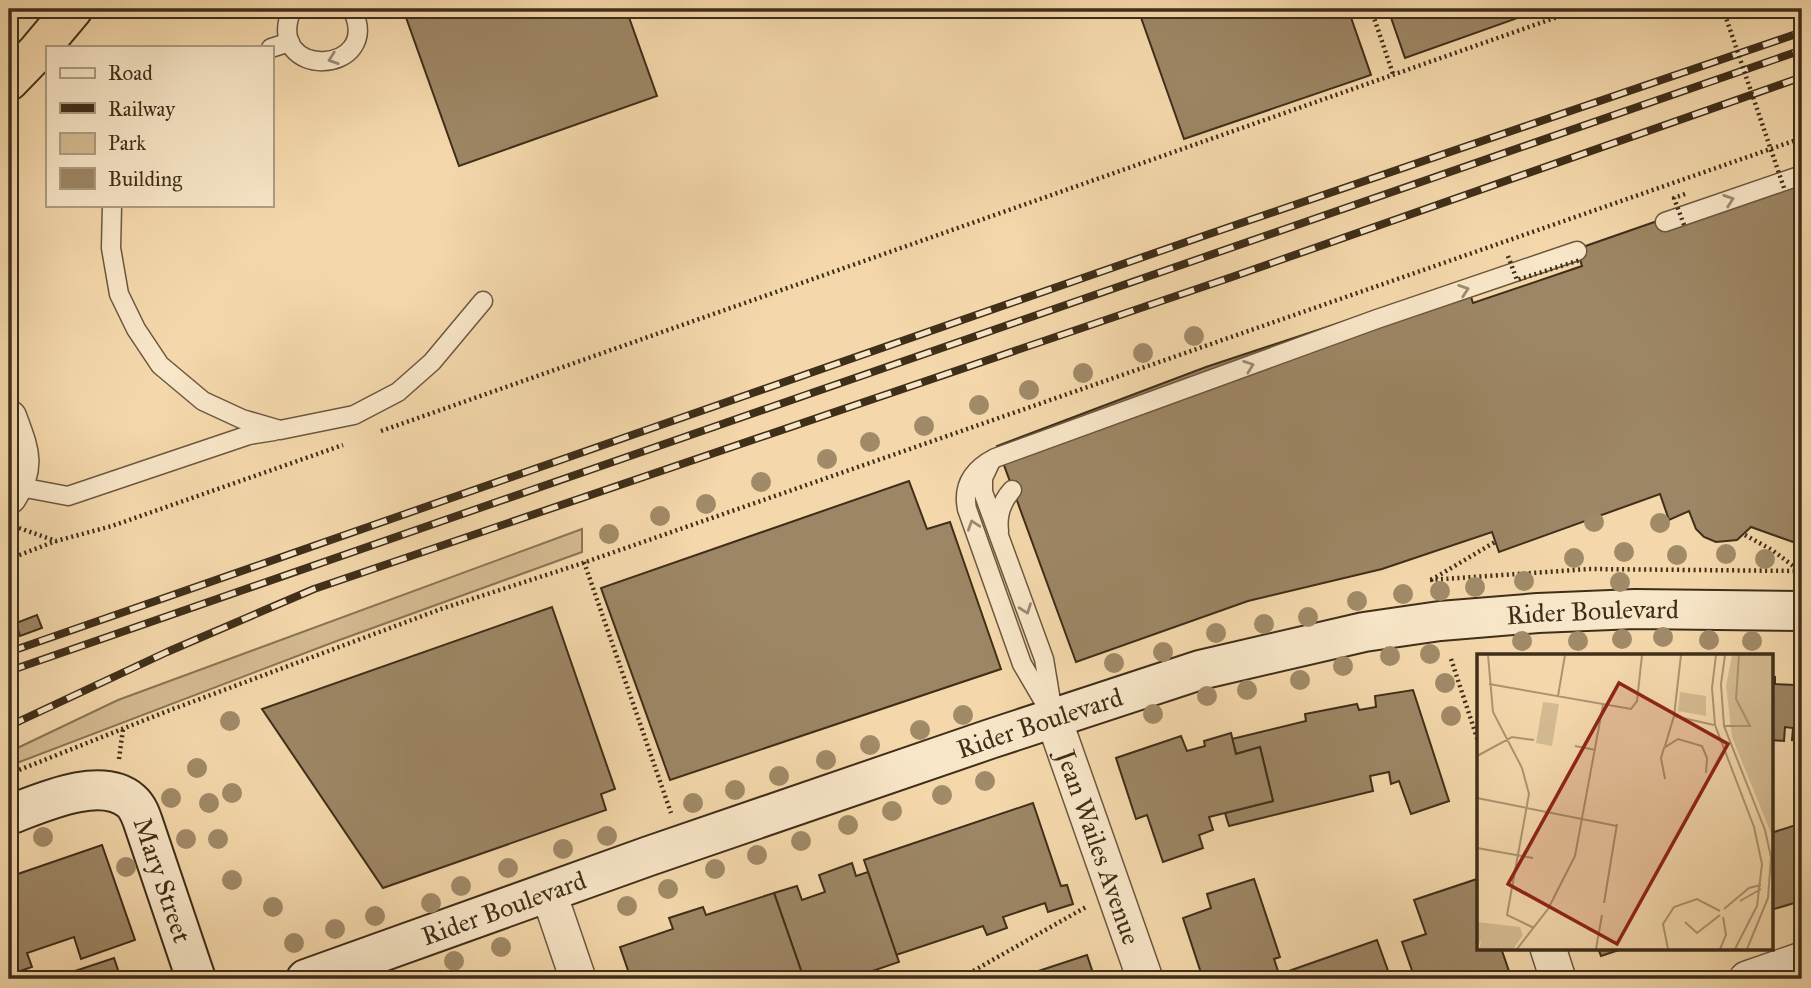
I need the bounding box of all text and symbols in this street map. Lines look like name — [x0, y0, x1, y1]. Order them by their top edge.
legend — [46, 46, 273, 206]
one-way arrow — [327, 50, 339, 65]
text: Road — [108, 60, 153, 86]
text: Railway — [108, 96, 176, 122]
text: Park — [108, 130, 146, 156]
text: Building — [108, 166, 182, 192]
one-way arrow — [1723, 194, 1735, 208]
one-way arrow — [1457, 284, 1469, 298]
one-way arrow — [1243, 360, 1255, 374]
one-way arrow — [967, 519, 981, 531]
street label: Rider Boulevard — [1505, 593, 1679, 632]
one-way arrow — [1018, 603, 1032, 615]
inset map — [1477, 654, 1772, 950]
street label: Rider Boulevard — [952, 681, 1127, 765]
street label: Jean Wailes Avenue — [1049, 743, 1148, 949]
street label: Mary Street — [127, 813, 199, 947]
street label: Rider Boulevard — [417, 864, 590, 952]

